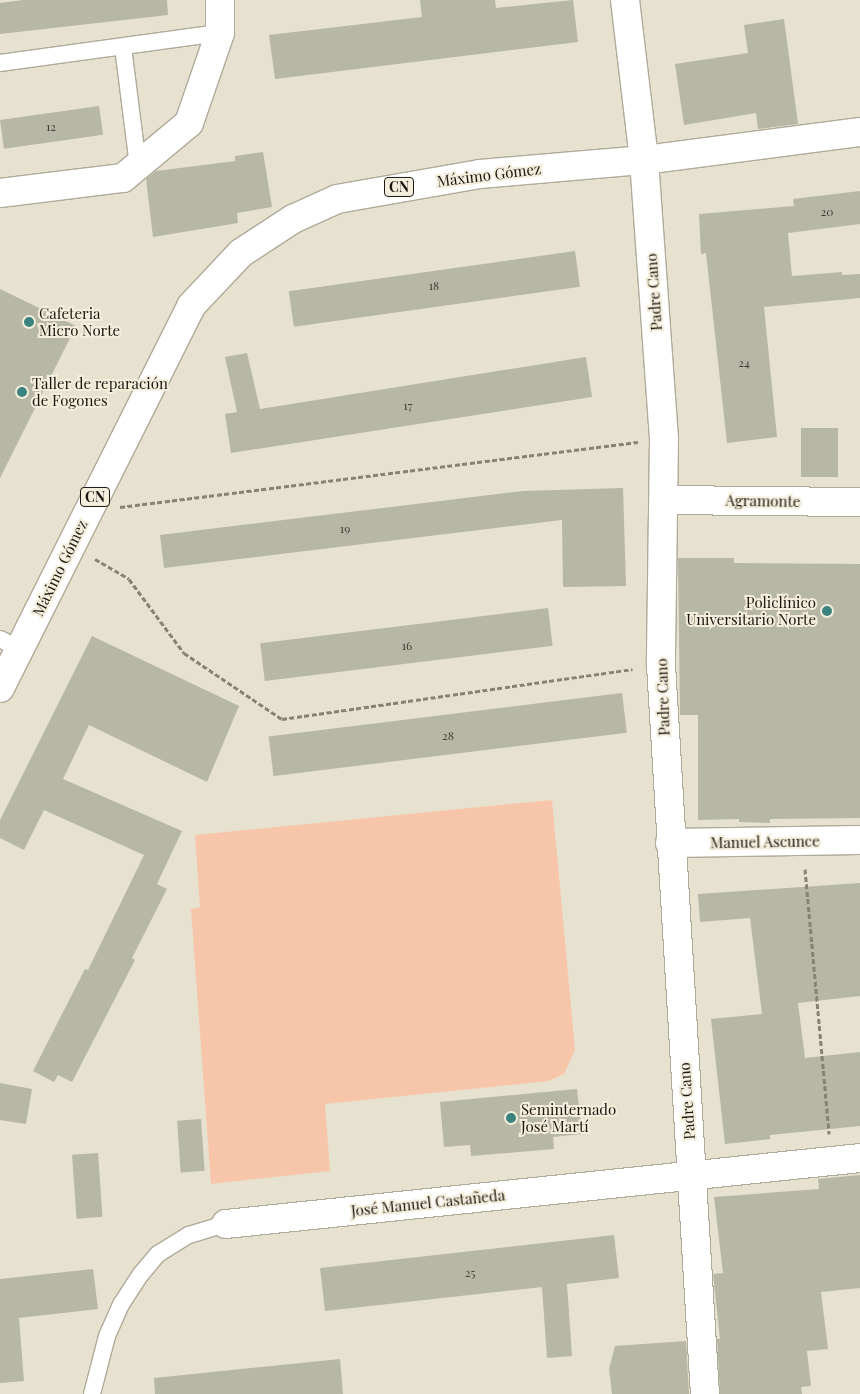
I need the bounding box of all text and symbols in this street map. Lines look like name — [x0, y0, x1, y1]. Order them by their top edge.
house number: 12 — [46, 120, 56, 134]
street label: Máximo Gómez — [436, 160, 542, 190]
road number: CN — [384, 176, 414, 198]
house number: 20 — [821, 205, 833, 219]
street label: Padre Cano — [642, 253, 666, 331]
house number: 18 — [429, 279, 439, 293]
place label: Cafeteria Micro Norte — [39, 304, 120, 339]
marker: Cafeteria Micro Norte — [23, 316, 35, 328]
house number: 24 — [738, 356, 750, 370]
place label: Taller de reparación de Fogones — [32, 374, 168, 409]
marker: Taller de reparación de Fogones — [16, 386, 28, 398]
house number: 17 — [403, 399, 413, 413]
road number: CN — [80, 486, 110, 508]
street label: Agramonte — [725, 491, 801, 511]
street label: Máximo Gómez — [29, 517, 91, 619]
house number: 19 — [340, 522, 350, 536]
place label: Policlínico Universitario Norte — [686, 593, 816, 628]
marker: Policlínico Universitario Norte — [820, 604, 834, 618]
house number: 16 — [402, 639, 412, 653]
street label: Padre Cano — [653, 658, 673, 736]
house number: 28 — [442, 729, 454, 743]
street label: Manuel Ascunce — [710, 832, 820, 852]
street label: Padre Cano — [675, 1062, 699, 1140]
place label: Seminternado José Martí — [521, 1100, 616, 1135]
marker: Seminternado José Martí — [505, 1112, 517, 1124]
street label: José Manuel Castañeda — [350, 1186, 506, 1220]
house number: 25 — [465, 1266, 475, 1280]

